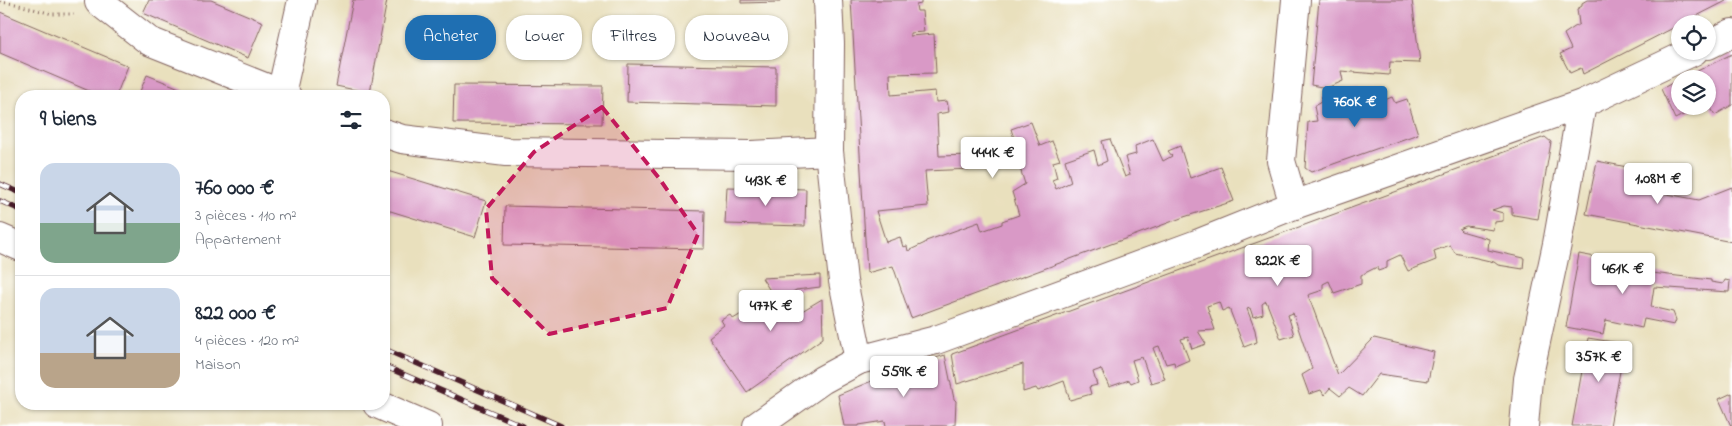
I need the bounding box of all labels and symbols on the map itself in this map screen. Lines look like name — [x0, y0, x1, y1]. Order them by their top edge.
pin: 760K € — [1314, 86, 1396, 128]
pin: 444K € — [952, 136, 1034, 179]
pin: 1.08M € — [1612, 162, 1704, 205]
pin: 413K € — [725, 164, 807, 207]
pin: 822K € — [1237, 244, 1319, 287]
pin: 461K € — [1582, 252, 1664, 295]
pin: 477K € — [730, 290, 812, 332]
pin: 357K € — [1558, 340, 1640, 383]
pin: 559K € — [863, 356, 945, 398]

